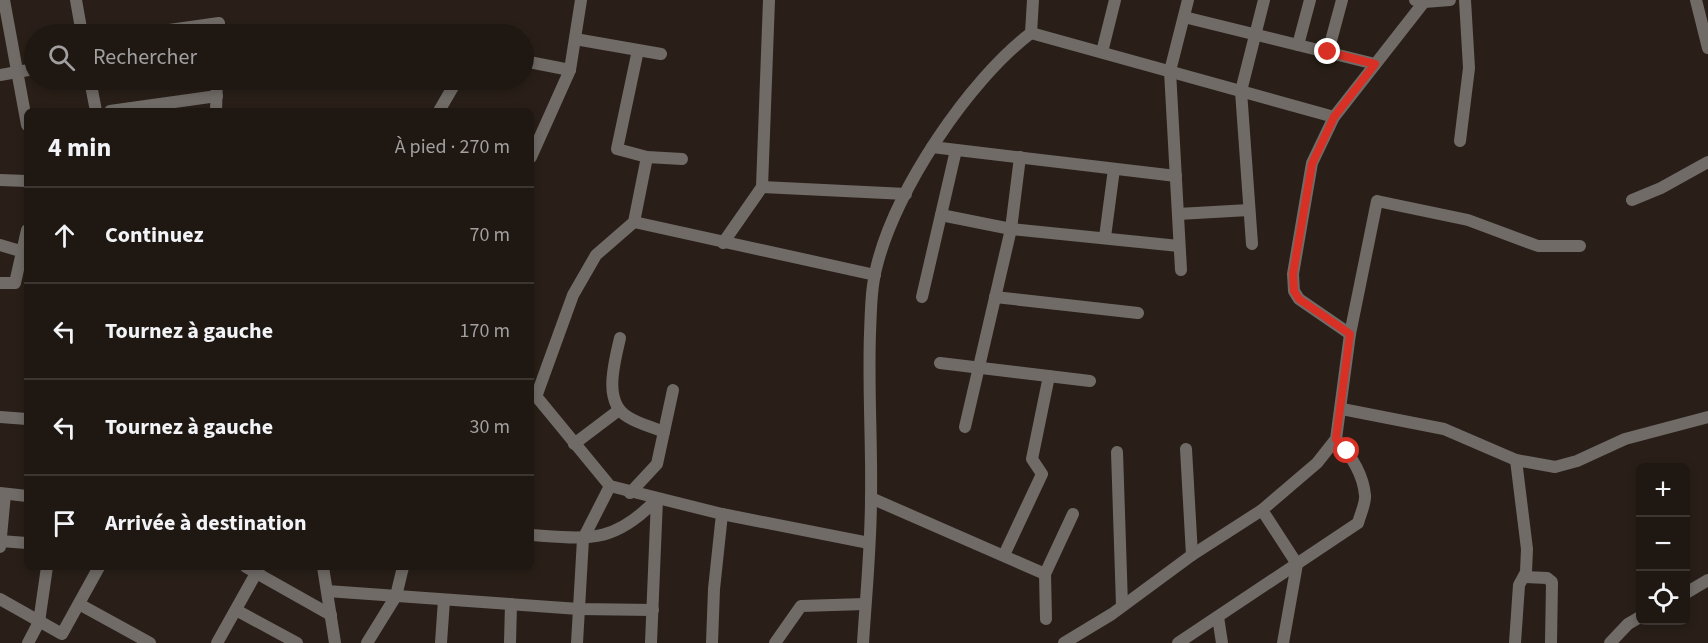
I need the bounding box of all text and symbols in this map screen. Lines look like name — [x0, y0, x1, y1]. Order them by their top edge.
search box — [24, 24, 534, 90]
route end — [1314, 38, 1340, 64]
icon: search — [45, 41, 78, 74]
text: Rechercher — [93, 41, 197, 73]
text: 4 min — [48, 129, 111, 166]
text: À pied · 270 m — [395, 133, 510, 161]
icon: ahead — [48, 219, 81, 252]
text: Continuez — [105, 219, 204, 251]
text: 70 m — [470, 221, 510, 249]
icon: left — [48, 315, 81, 348]
text: Tournez à gauche — [105, 315, 273, 347]
text: 170 m — [460, 317, 510, 345]
icon: left — [48, 411, 81, 444]
text: Tournez à gauche — [105, 411, 273, 443]
text: 30 m — [470, 413, 510, 441]
route start — [1333, 437, 1359, 463]
map controls — [1636, 463, 1690, 625]
button: + — [1636, 463, 1690, 517]
icon: arrive — [48, 507, 81, 540]
text: Arrivée à destination — [105, 507, 307, 539]
button: − — [1636, 517, 1690, 571]
button: locate — [1636, 571, 1690, 625]

